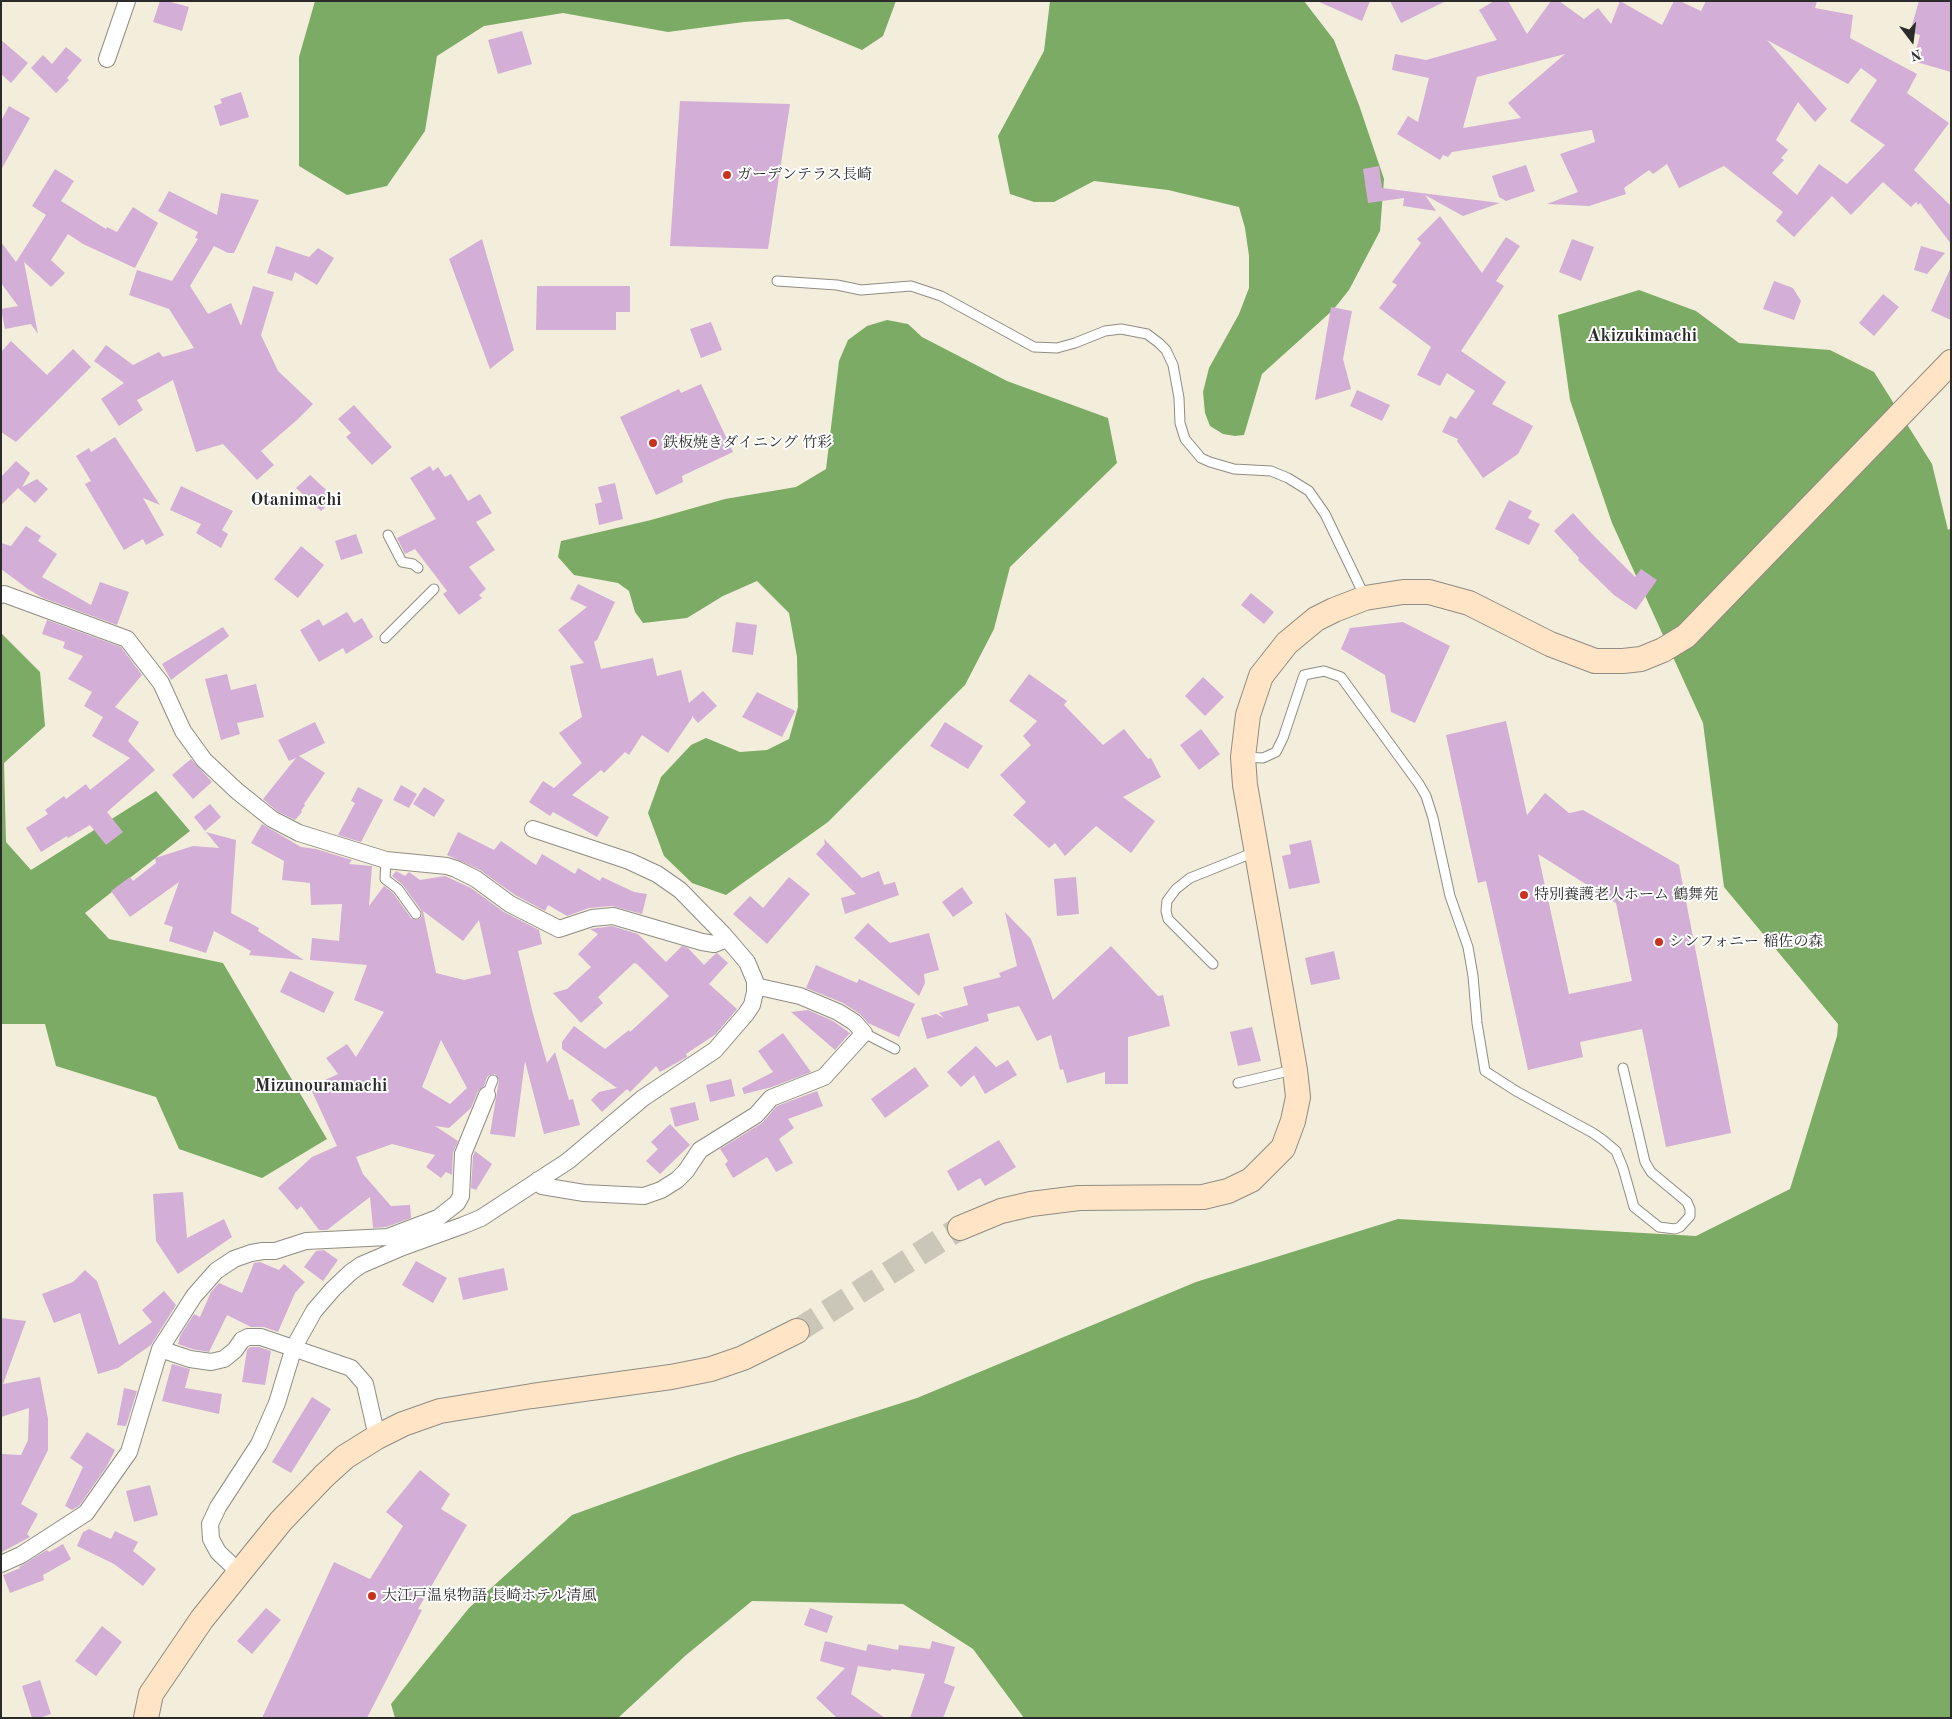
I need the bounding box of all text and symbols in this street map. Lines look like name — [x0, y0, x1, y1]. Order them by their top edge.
north arrow — [1887, 15, 1937, 65]
text: N — [1909, 46, 1923, 63]
place label: ガーデンテラス長崎 — [737, 166, 872, 184]
marker: ガーデンテラス長崎 — [721, 169, 733, 181]
district label: Akizukimachi — [1587, 325, 1697, 347]
place label: 鉄板焼きダイニング 竹彩 — [663, 434, 832, 452]
marker: 鉄板焼きダイニング 竹彩 — [647, 437, 659, 449]
district label: Otanimachi — [250, 489, 342, 511]
place label: 特別養護老人ホーム 鶴舞苑 — [1534, 886, 1718, 904]
marker: 特別養護老人ホーム 鶴舞苑 — [1518, 889, 1530, 901]
place label: シンフォニー 稲佐の森 — [1669, 933, 1823, 951]
marker: シンフォニー 稲佐の森 — [1653, 936, 1665, 948]
district label: Mizunouramachi — [255, 1075, 387, 1097]
place label: 大江戸温泉物語 長崎ホテル清風 — [382, 1587, 596, 1605]
marker: 大江戸温泉物語 長崎ホテル清風 — [366, 1590, 378, 1602]

